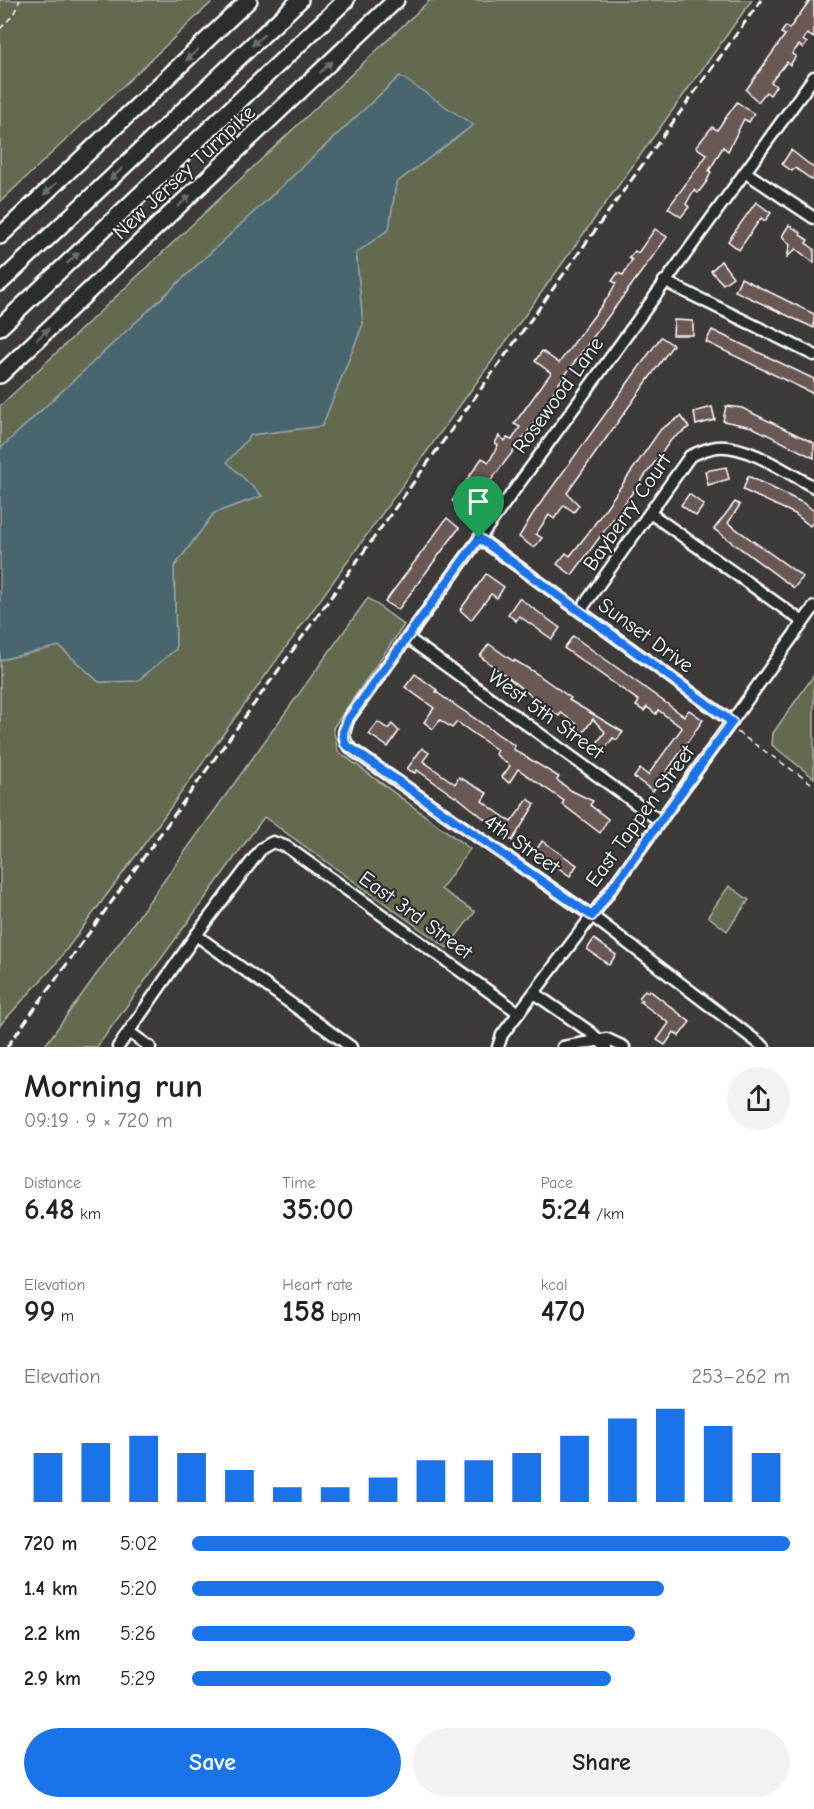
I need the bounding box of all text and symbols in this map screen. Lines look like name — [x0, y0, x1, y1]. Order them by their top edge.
one-way arrow — [250, 33, 265, 47]
one-way arrow — [185, 47, 199, 61]
one-way arrow — [318, 61, 333, 74]
street label: New Jersey Turnpike — [108, 100, 260, 244]
one-way arrow — [108, 167, 123, 181]
one-way arrow — [43, 181, 57, 195]
one-way arrow — [177, 194, 191, 208]
one-way arrow — [66, 251, 80, 265]
one-way arrow — [35, 328, 49, 342]
street label: Rosewood Lane — [508, 332, 608, 458]
street label: Bayberry Court — [578, 448, 677, 575]
pin — [453, 476, 504, 538]
icon: arrive — [462, 485, 495, 518]
street label: Sunset Drive — [594, 593, 698, 677]
street label: West 5th Street — [483, 664, 609, 765]
street label: East Tappen Street — [581, 740, 700, 891]
street label: 4th Street — [479, 809, 565, 879]
street label: East 3rd Street — [355, 866, 478, 965]
text: Morning run — [24, 1067, 203, 1105]
button: share — [727, 1067, 790, 1130]
text: 09:19 · 9 × 720 m — [24, 1109, 173, 1132]
text: Distance — [24, 1174, 81, 1192]
text: Time — [282, 1174, 316, 1192]
text: Pace — [541, 1174, 573, 1192]
text: 6.48 — [24, 1192, 75, 1227]
text: 35:00 — [282, 1192, 354, 1227]
text: 5:24 — [541, 1192, 591, 1227]
text: km — [75, 1205, 101, 1223]
text: /km — [591, 1205, 624, 1223]
text: Elevation — [24, 1276, 85, 1294]
text: Heart rate — [282, 1276, 353, 1294]
text: kcal — [541, 1276, 568, 1294]
text: 99 — [24, 1294, 55, 1329]
text: 158 — [282, 1294, 325, 1329]
text: 470 — [541, 1294, 585, 1329]
text: m — [55, 1307, 74, 1325]
text: bpm — [325, 1307, 361, 1325]
text: Elevation — [24, 1365, 101, 1388]
text: 253–262 m — [692, 1365, 790, 1388]
text: 720 m — [24, 1532, 77, 1555]
text: 5:02 — [120, 1532, 157, 1555]
text: 1.4 km — [24, 1577, 78, 1600]
text: 5:20 — [120, 1577, 157, 1600]
text: 2.2 km — [24, 1622, 80, 1645]
text: 5:26 — [120, 1622, 156, 1645]
text: 2.9 km — [24, 1667, 81, 1690]
text: 5:29 — [120, 1667, 156, 1690]
button: Save — [24, 1728, 401, 1797]
button: Share — [413, 1728, 790, 1797]

